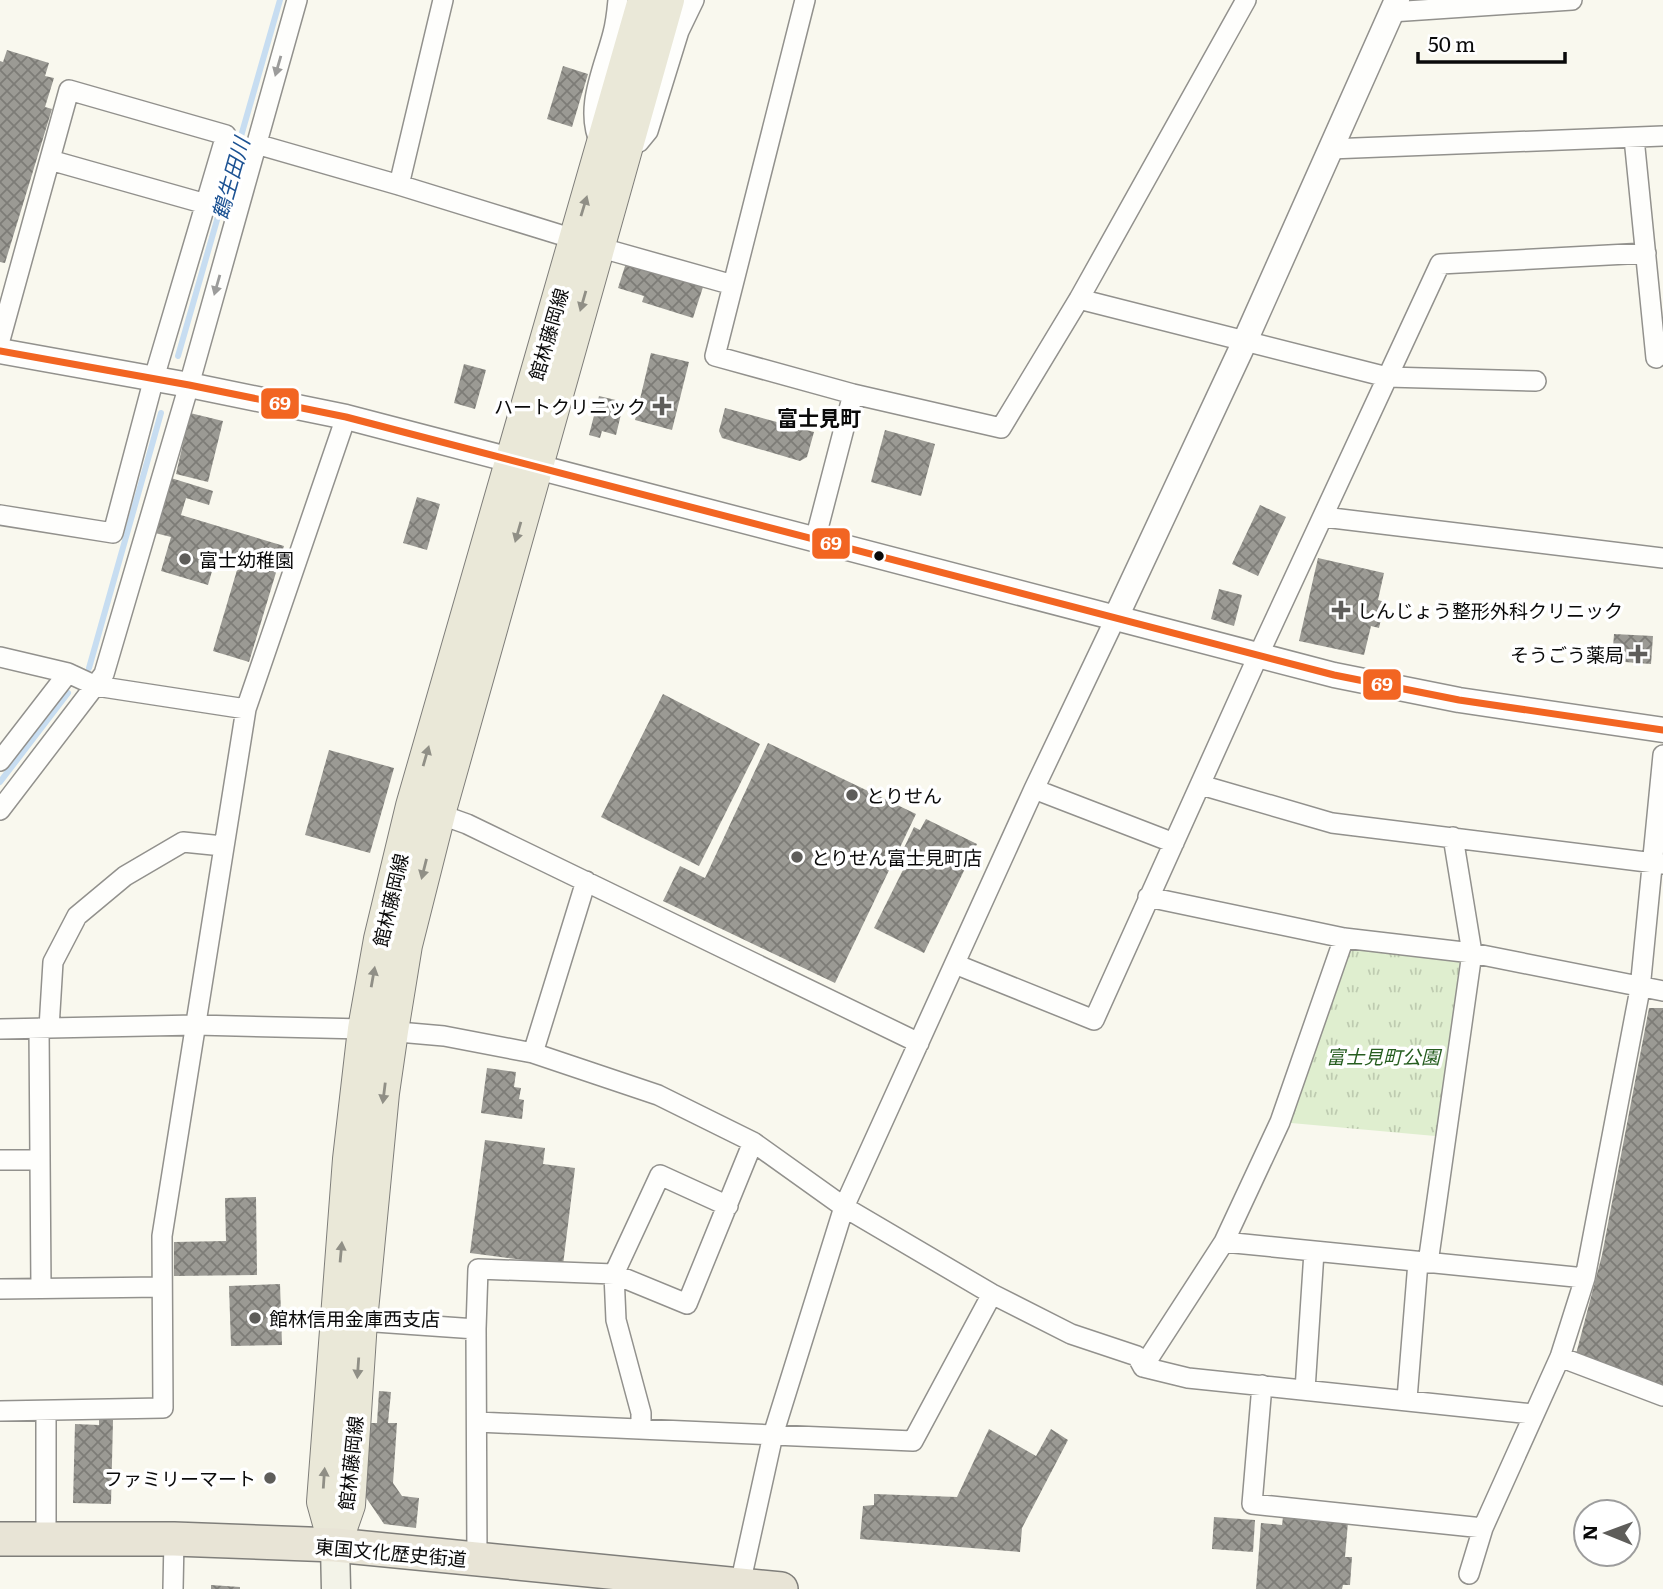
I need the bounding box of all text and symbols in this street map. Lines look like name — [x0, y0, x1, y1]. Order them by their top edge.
scale bar — [1418, 21, 1565, 65]
text: 50 m — [1428, 27, 1475, 58]
one-way arrow — [273, 55, 283, 76]
water label: 鶴生田川 — [203, 131, 256, 223]
one-way arrow — [580, 195, 590, 216]
one-way arrow — [211, 274, 221, 295]
street label: 館林藤岡線 — [521, 284, 575, 384]
one-way arrow — [577, 291, 587, 312]
line badge: 69 — [260, 387, 300, 420]
text: 69 — [269, 388, 291, 416]
place label: ハートクリニック — [494, 392, 646, 420]
marker: ハートクリニック — [652, 396, 672, 416]
district label: 富士見町 — [777, 401, 861, 432]
one-way arrow — [512, 521, 523, 543]
line badge: 69 — [811, 527, 851, 560]
text: 69 — [820, 528, 842, 556]
place label: 富士幼稚園 — [199, 545, 294, 573]
unlabelled marker — [872, 549, 886, 563]
marker: 富士幼稚園 — [177, 551, 193, 567]
place label: しんじょう整形外科クリニック — [1357, 596, 1623, 624]
marker: しんじょう整形外科クリニック — [1331, 600, 1351, 620]
place label: そうごう薬局 — [1510, 640, 1624, 668]
marker: そうごう薬局 — [1630, 646, 1646, 662]
line badge: 69 — [1362, 668, 1402, 701]
text: 69 — [1371, 669, 1393, 697]
one-way arrow — [422, 745, 432, 766]
place label: とりせん — [866, 781, 942, 809]
marker: とりせん — [844, 787, 860, 803]
place label: とりせん富士見町店 — [811, 843, 982, 871]
marker: とりせん富士見町店 — [789, 849, 805, 865]
street label: 館林藤岡線 — [366, 851, 414, 949]
one-way arrow — [418, 858, 429, 880]
one-way arrow — [368, 966, 379, 988]
park label: 富士見町公園 — [1326, 1042, 1443, 1070]
one-way arrow — [378, 1082, 389, 1104]
one-way arrow — [336, 1240, 347, 1262]
place label: 館林信用金庫西支店 — [269, 1304, 440, 1332]
marker: 館林信用金庫西支店 — [247, 1310, 263, 1326]
one-way arrow — [352, 1358, 363, 1380]
street label: 館林藤岡線 — [331, 1414, 369, 1512]
place label: ファミリーマート — [104, 1464, 256, 1492]
one-way arrow — [319, 1467, 330, 1489]
marker: ファミリーマート — [262, 1470, 278, 1486]
north arrow — [1572, 1498, 1642, 1568]
text: N — [1575, 1524, 1603, 1541]
street label: 東国文化歴史街道 — [314, 1531, 468, 1573]

